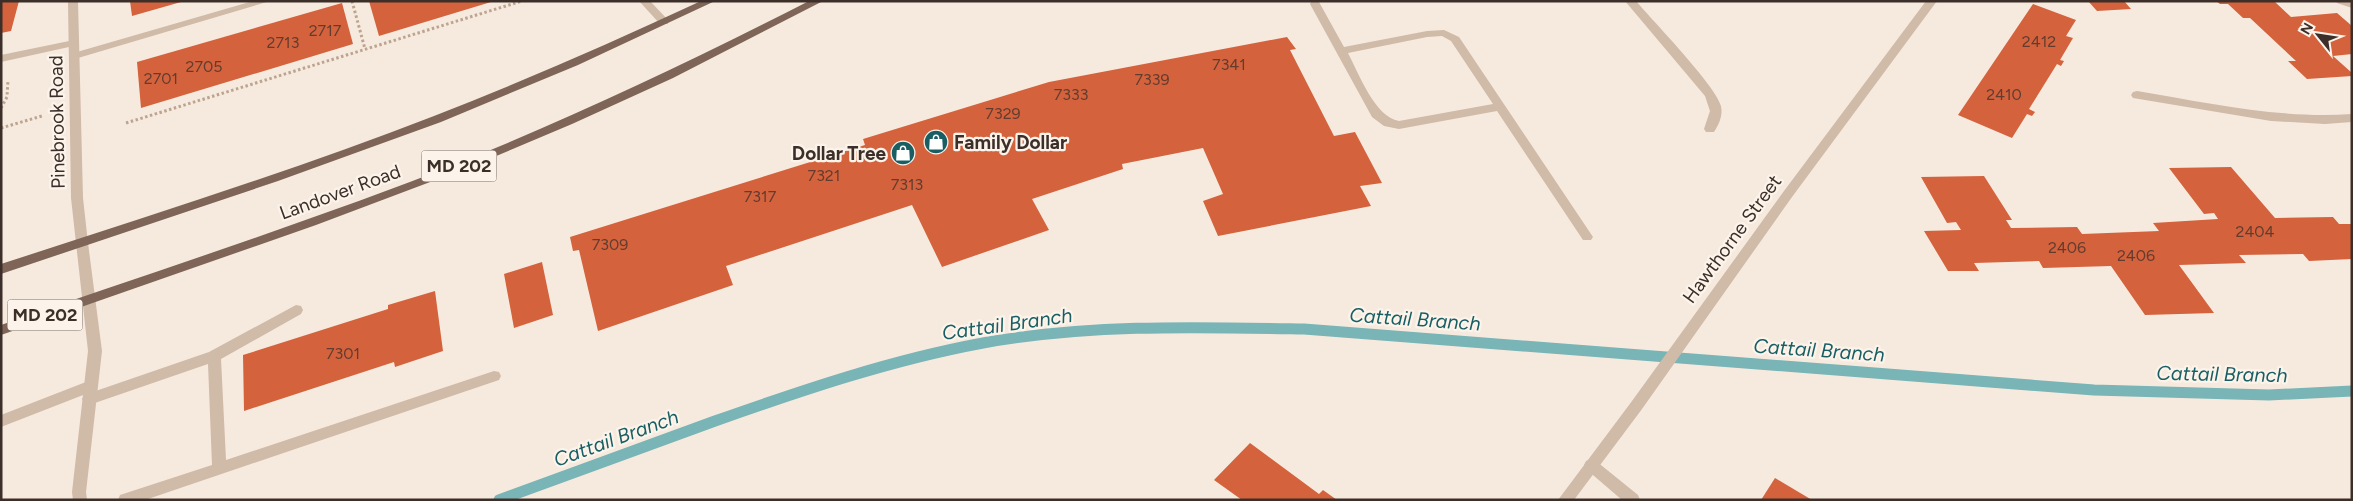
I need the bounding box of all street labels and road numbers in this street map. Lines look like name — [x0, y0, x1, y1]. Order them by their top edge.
street label: Pinebrook Road — [44, 55, 70, 189]
road number: MD 202 — [422, 150, 496, 182]
street label: Landover Road — [276, 159, 404, 225]
street label: Hawthorne Street — [1678, 170, 1786, 308]
road number: MD 202 — [8, 300, 82, 330]

